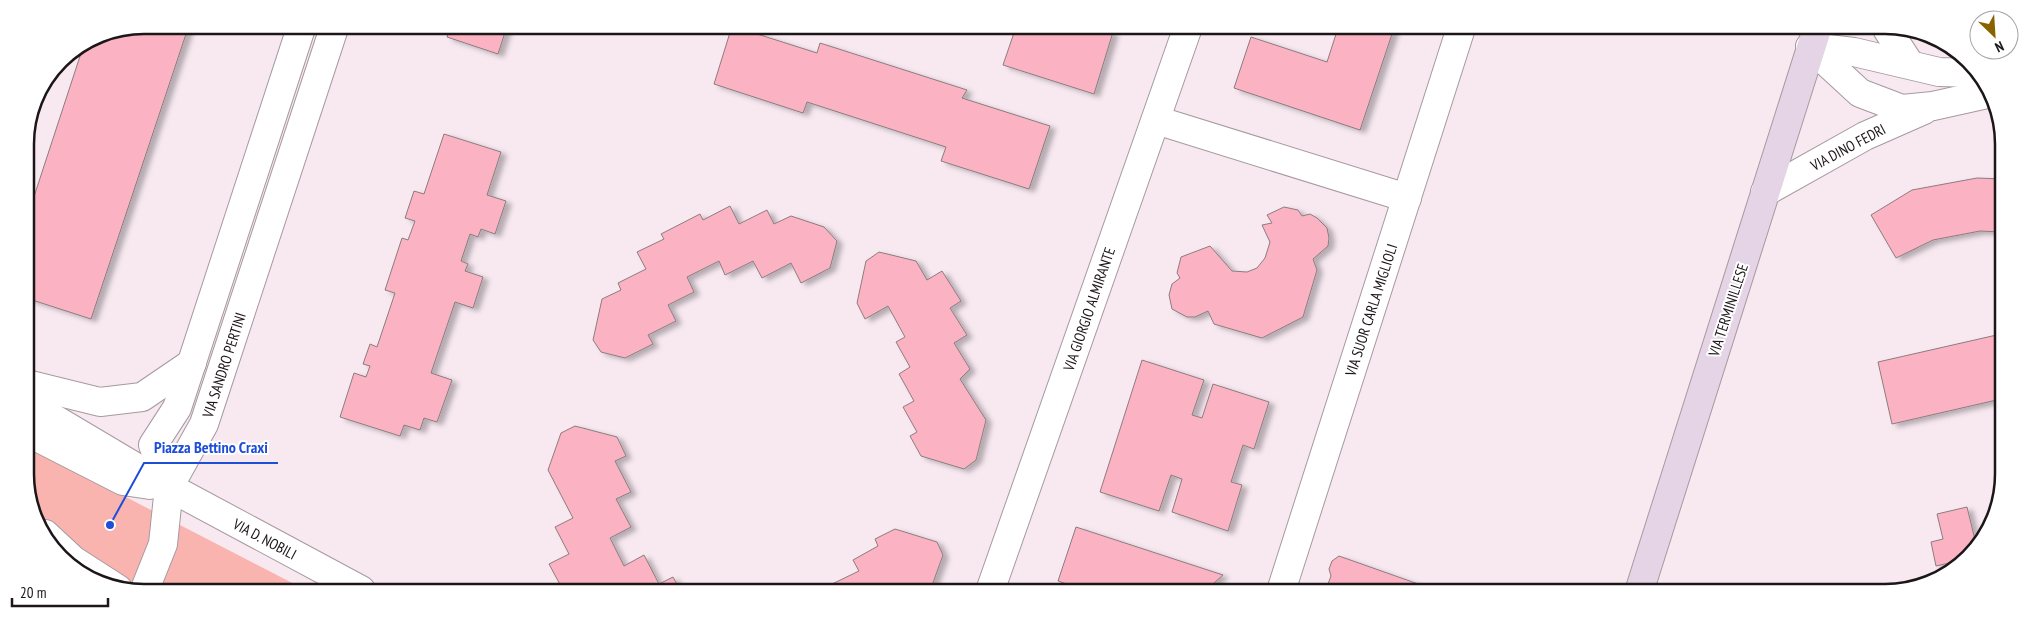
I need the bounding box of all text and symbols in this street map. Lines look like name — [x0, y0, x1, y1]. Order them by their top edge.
north arrow — [1969, 10, 2019, 60]
text: N — [1992, 37, 2007, 57]
street label: VIA DINO FEDRI — [1806, 119, 1889, 175]
street label: VIA SUOR CARLA MIGLIOLI — [1340, 241, 1401, 380]
street label: VIA GIORGIO ALMIRANTE — [1059, 245, 1119, 374]
street label: VIA TERMINILLESE — [1704, 261, 1752, 360]
street label: VIA SANDRO PERTINI — [198, 310, 250, 421]
callout: Piazza Bettino Craxi — [144, 432, 278, 463]
text: Piazza Bettino Craxi — [154, 437, 268, 457]
street label: VIA D. NOBILI — [229, 514, 300, 564]
scale bar — [12, 576, 109, 608]
text: 20 m — [20, 583, 46, 602]

